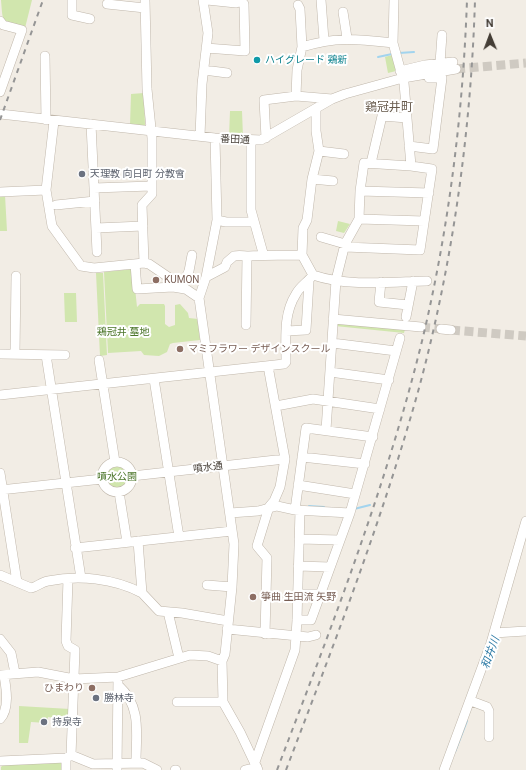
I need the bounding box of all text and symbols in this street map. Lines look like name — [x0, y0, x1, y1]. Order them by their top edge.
north arrow — [470, 16, 510, 56]
text: N — [486, 17, 494, 30]
place label: ハイグレード 鶏新 — [265, 54, 347, 66]
marker: ハイグレード 鶏新 — [252, 55, 262, 65]
district label: 鶏冠井町 — [365, 101, 413, 115]
street label: 番田通 — [220, 133, 250, 147]
place label: 天理教 向日町 分教會 — [90, 168, 185, 180]
marker: 天理教 向日町 分教會 — [77, 169, 87, 179]
place label: KUMON — [164, 274, 200, 286]
marker: KUMON — [151, 275, 161, 285]
park label: 鶏冠井 墓地 — [97, 326, 149, 338]
place label: マミフラワー デザインスクール — [188, 343, 330, 355]
marker: マミフラワー デザインスクール — [175, 344, 185, 354]
street label: 噴水通 — [192, 460, 224, 476]
park label: 噴水公園 — [97, 471, 137, 483]
place label: 箏曲 生田流 矢野 — [261, 591, 336, 603]
marker: 箏曲 生田流 矢野 — [248, 592, 258, 602]
water label: 和井川 — [479, 635, 503, 671]
place label: ひまわり — [44, 682, 84, 694]
marker: ひまわり — [87, 683, 97, 693]
place label: 勝林寺 — [104, 692, 134, 704]
marker: 勝林寺 — [91, 693, 101, 703]
place label: 持泉寺 — [52, 716, 82, 728]
marker: 持泉寺 — [39, 717, 49, 727]

